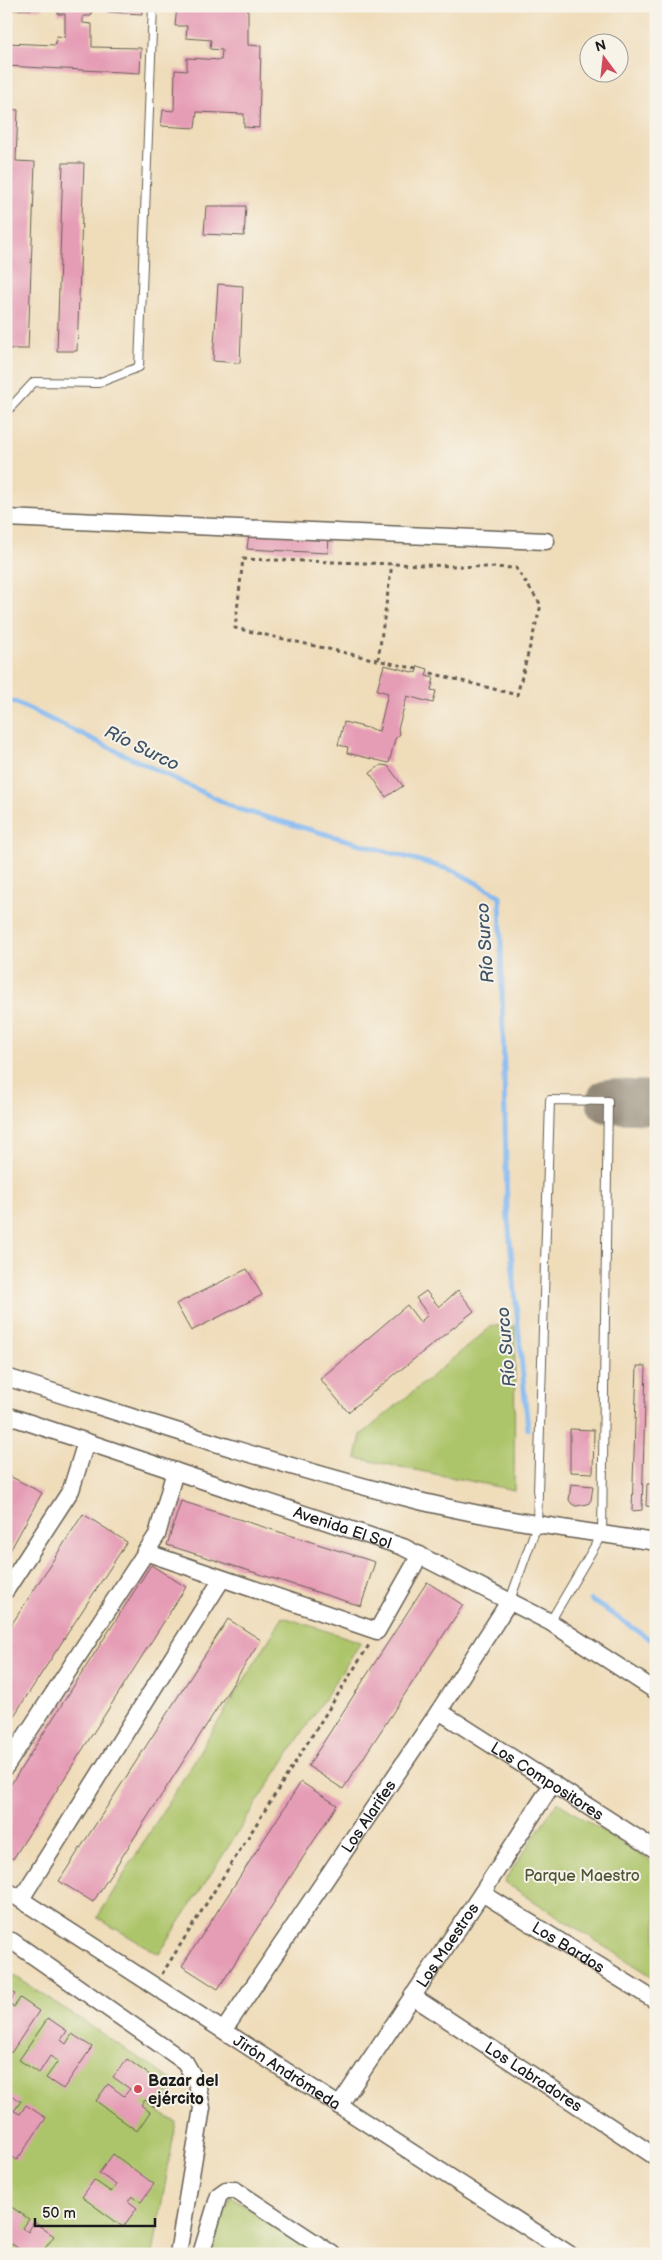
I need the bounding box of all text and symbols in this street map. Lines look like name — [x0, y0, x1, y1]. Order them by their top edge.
north arrow — [580, 32, 630, 82]
text: N — [593, 36, 608, 55]
water label: Río Surco — [101, 721, 182, 775]
water label: Río Surco — [472, 902, 499, 984]
water label: Río Surco — [493, 1306, 520, 1388]
street label: Avenida El Sol — [291, 1503, 394, 1554]
street label: Los Compositores — [487, 1739, 607, 1825]
street label: Los Alarifes — [338, 1777, 401, 1857]
park label: Parque Maestro — [524, 1867, 640, 1886]
street label: Los Maestros — [413, 1900, 484, 1992]
street label: Los Bardos — [528, 1918, 608, 1978]
street label: Jirón Andrómeda — [229, 2032, 344, 2115]
street label: Los Labradores — [481, 2039, 585, 2117]
place label: Bazar del ejército — [148, 2072, 218, 2109]
marker: Bazar del ejército — [132, 2083, 144, 2095]
scale bar — [35, 2195, 155, 2227]
text: 50 m — [42, 2204, 76, 2223]

